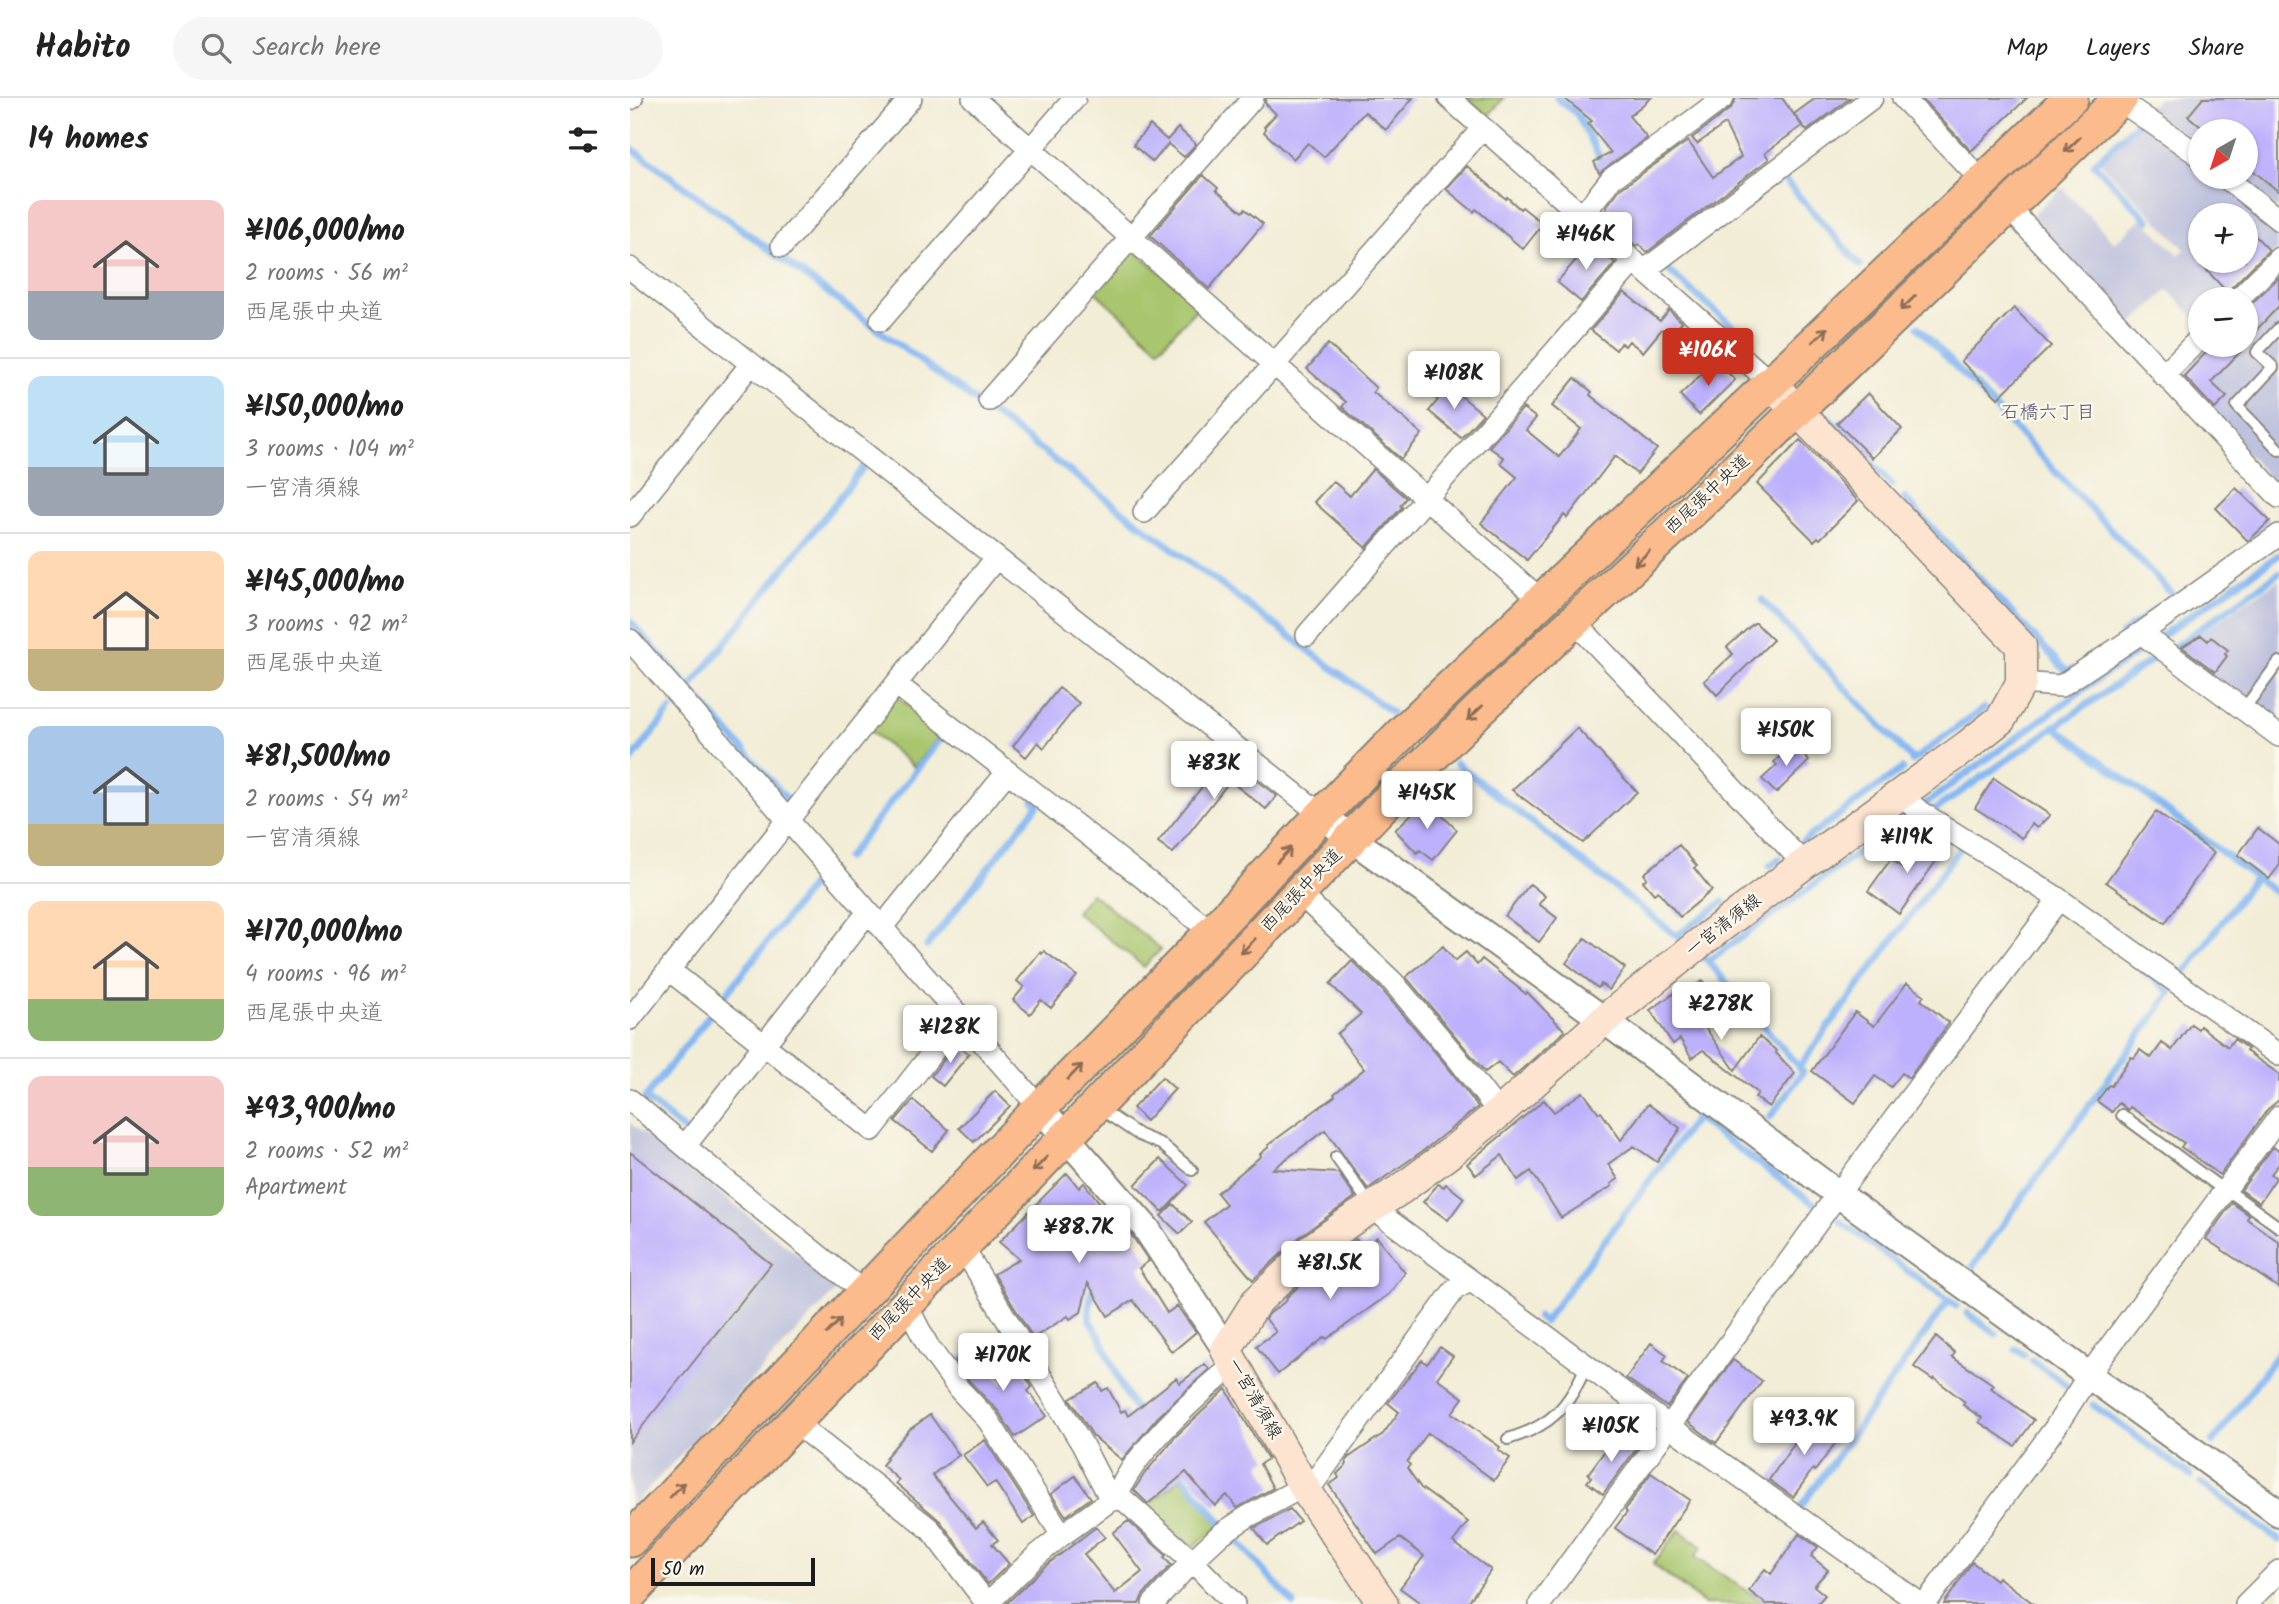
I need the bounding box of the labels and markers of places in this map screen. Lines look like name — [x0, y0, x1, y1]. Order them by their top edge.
pin: ¥146K — [1537, 212, 1635, 272]
pin: ¥106K — [1659, 328, 1757, 388]
pin: ¥108K — [1405, 352, 1503, 411]
pin: ¥150K — [1737, 708, 1835, 768]
pin: ¥83K — [1173, 742, 1255, 801]
pin: ¥145K — [1378, 772, 1476, 831]
pin: ¥119K — [1858, 816, 1956, 875]
pin: ¥278K — [1672, 982, 1770, 1042]
pin: ¥128K — [901, 1006, 999, 1065]
pin: ¥88.7K — [1022, 1206, 1136, 1265]
pin: ¥81.5K — [1273, 1242, 1387, 1301]
pin: ¥170K — [954, 1334, 1052, 1393]
pin: ¥93.9K — [1747, 1398, 1861, 1457]
pin: ¥105K — [1562, 1404, 1660, 1464]

